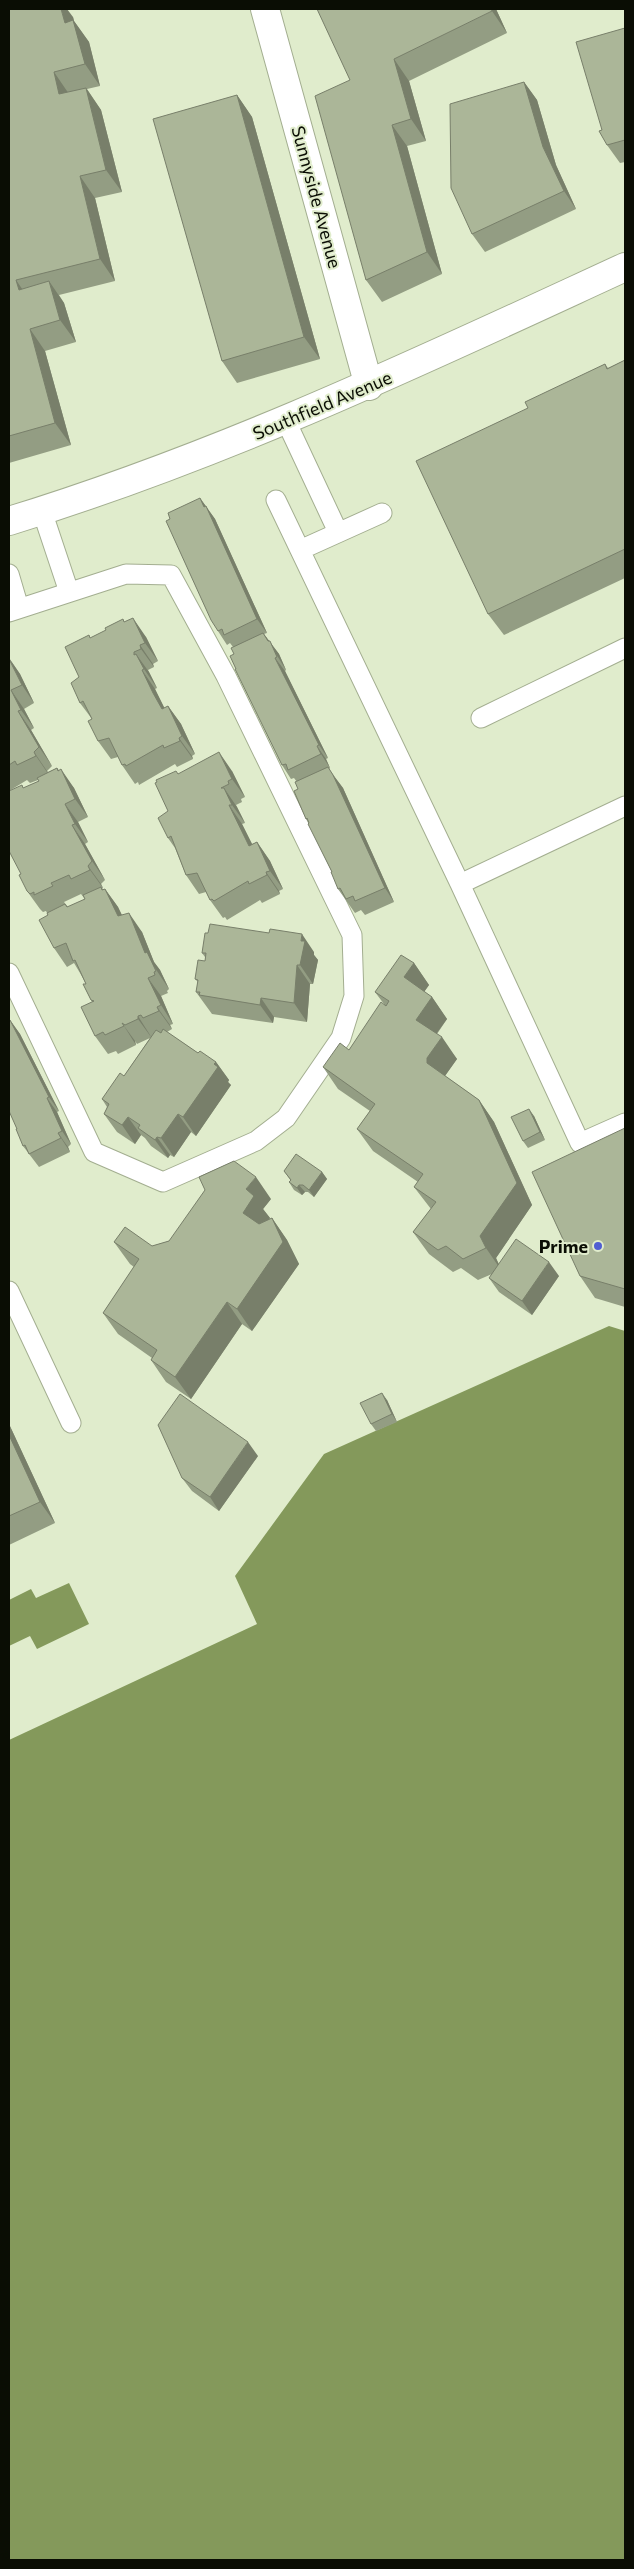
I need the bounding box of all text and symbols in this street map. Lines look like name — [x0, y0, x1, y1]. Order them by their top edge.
street label: Sunnyside Avenue — [287, 123, 347, 271]
street label: Southfield Avenue — [249, 366, 395, 444]
place label: Prime — [539, 1235, 588, 1257]
marker: Prime — [592, 1240, 604, 1252]

